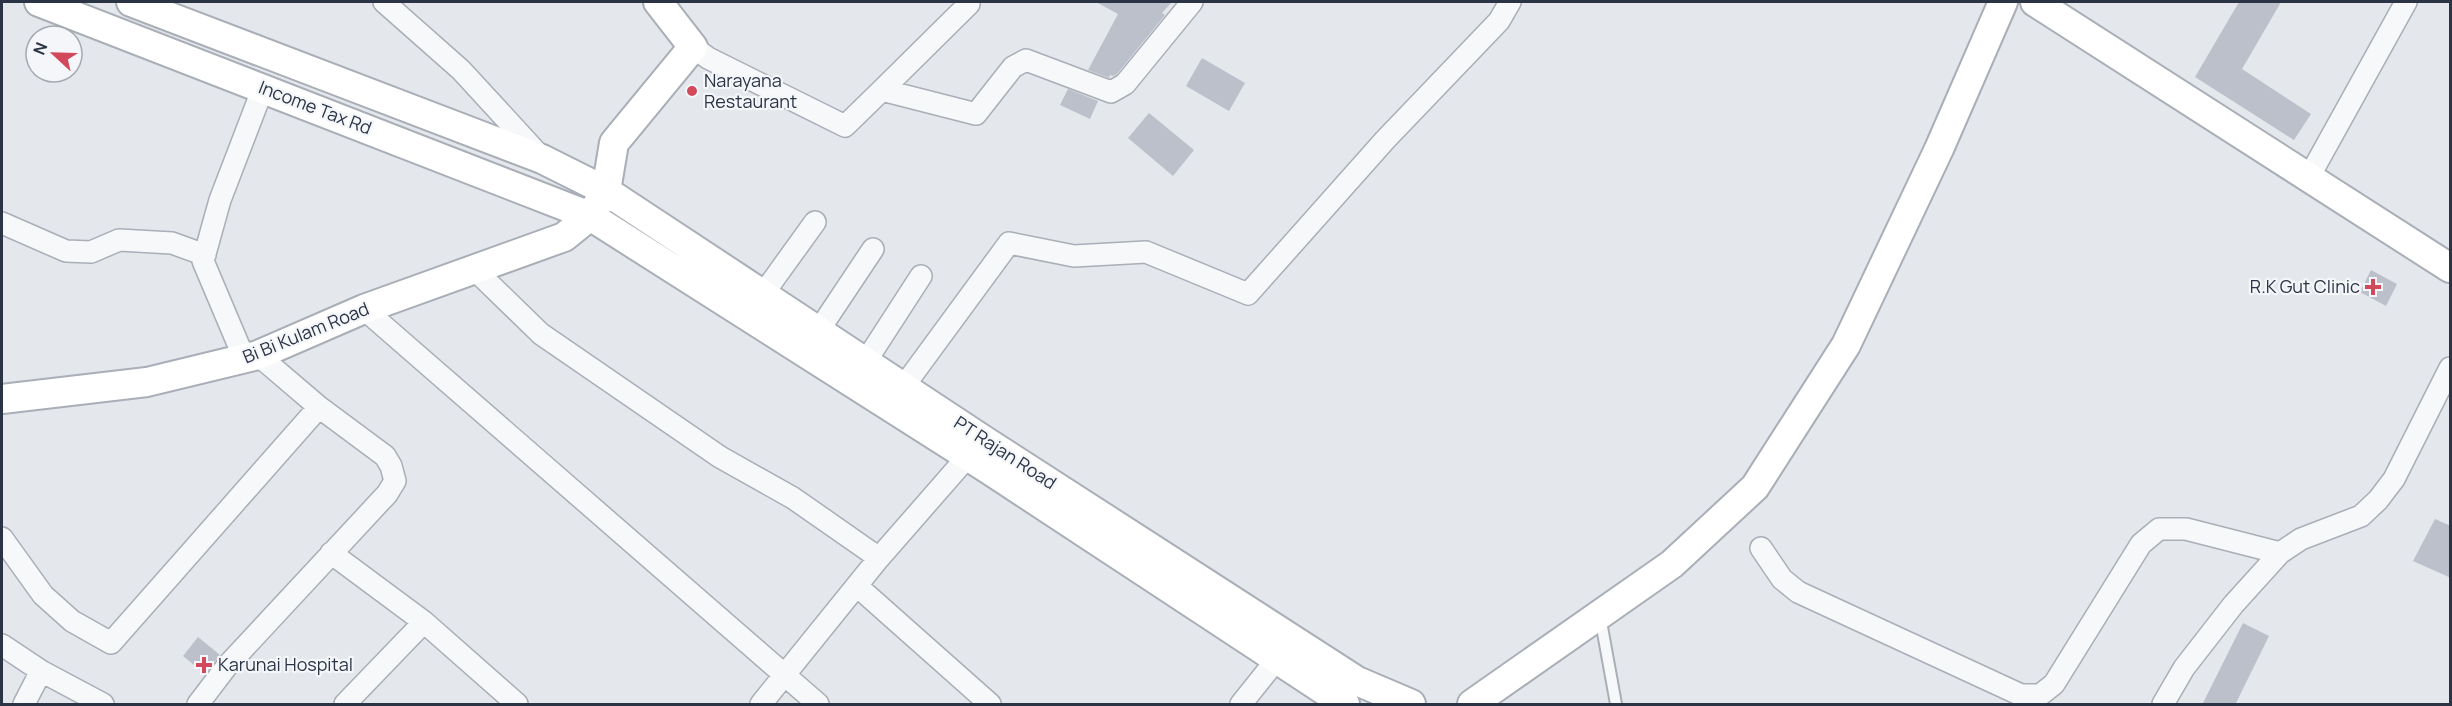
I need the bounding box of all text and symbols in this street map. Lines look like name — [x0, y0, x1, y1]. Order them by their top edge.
north arrow — [24, 24, 84, 84]
text: N — [28, 39, 52, 58]
place label: Narayana Restaurant — [704, 68, 797, 113]
street label: Income Tax Rd — [255, 75, 375, 140]
marker: Narayana Restaurant — [685, 84, 699, 98]
place label: R.K Gut Clinic — [2250, 274, 2360, 298]
marker: R.K Gut Clinic — [2364, 278, 2382, 296]
street label: Bi Bi Kulam Road — [239, 296, 372, 368]
street label: PT Rajan Road — [950, 410, 1061, 494]
place label: Karunai Hospital — [218, 652, 353, 676]
marker: Karunai Hospital — [195, 656, 213, 674]

